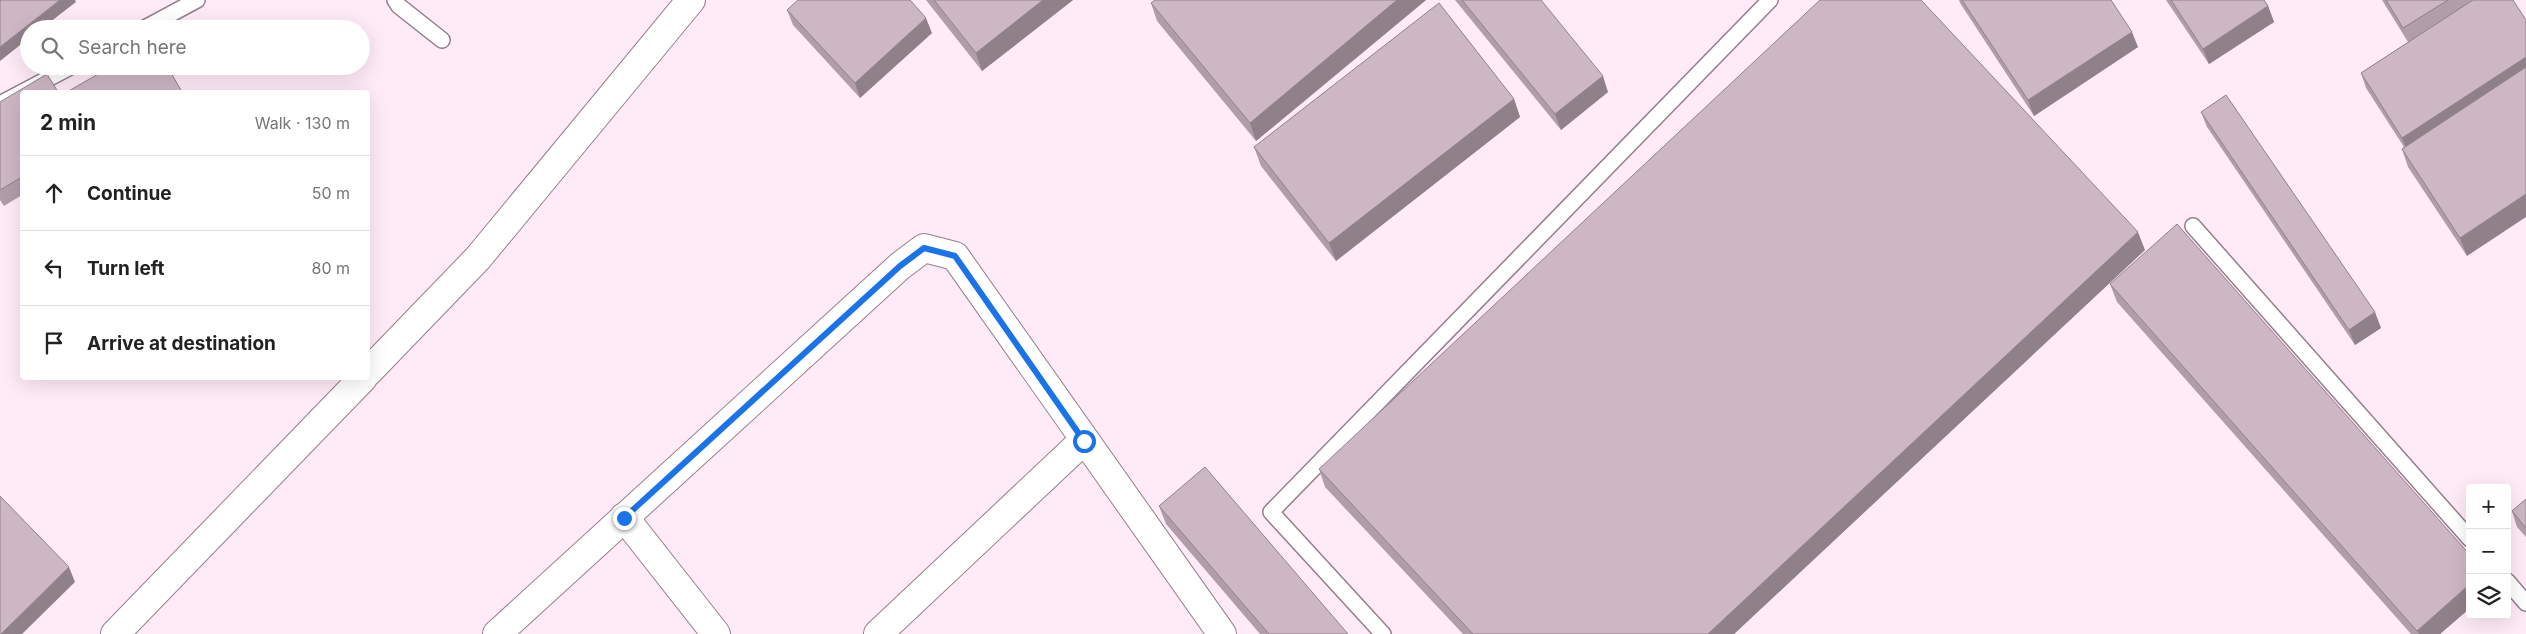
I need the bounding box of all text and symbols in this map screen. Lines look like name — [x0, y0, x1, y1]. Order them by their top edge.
search box — [20, 20, 370, 75]
icon: search — [38, 34, 66, 62]
text: Search here — [78, 36, 187, 59]
text: 2 min — [40, 110, 96, 135]
text: Walk · 130 m — [255, 113, 350, 133]
icon: ahead — [40, 179, 68, 207]
text: Continue — [87, 182, 172, 205]
text: 50 m — [312, 183, 350, 203]
icon: left — [40, 254, 68, 282]
text: Turn left — [87, 257, 165, 280]
text: 80 m — [311, 258, 350, 278]
icon: arrive — [40, 329, 68, 357]
text: Arrive at destination — [87, 332, 276, 355]
route start — [1073, 430, 1096, 453]
map controls — [2466, 484, 2511, 619]
button: + — [2466, 484, 2511, 529]
route end — [613, 507, 636, 530]
button: − — [2466, 529, 2511, 574]
button: layers — [2466, 574, 2511, 619]

